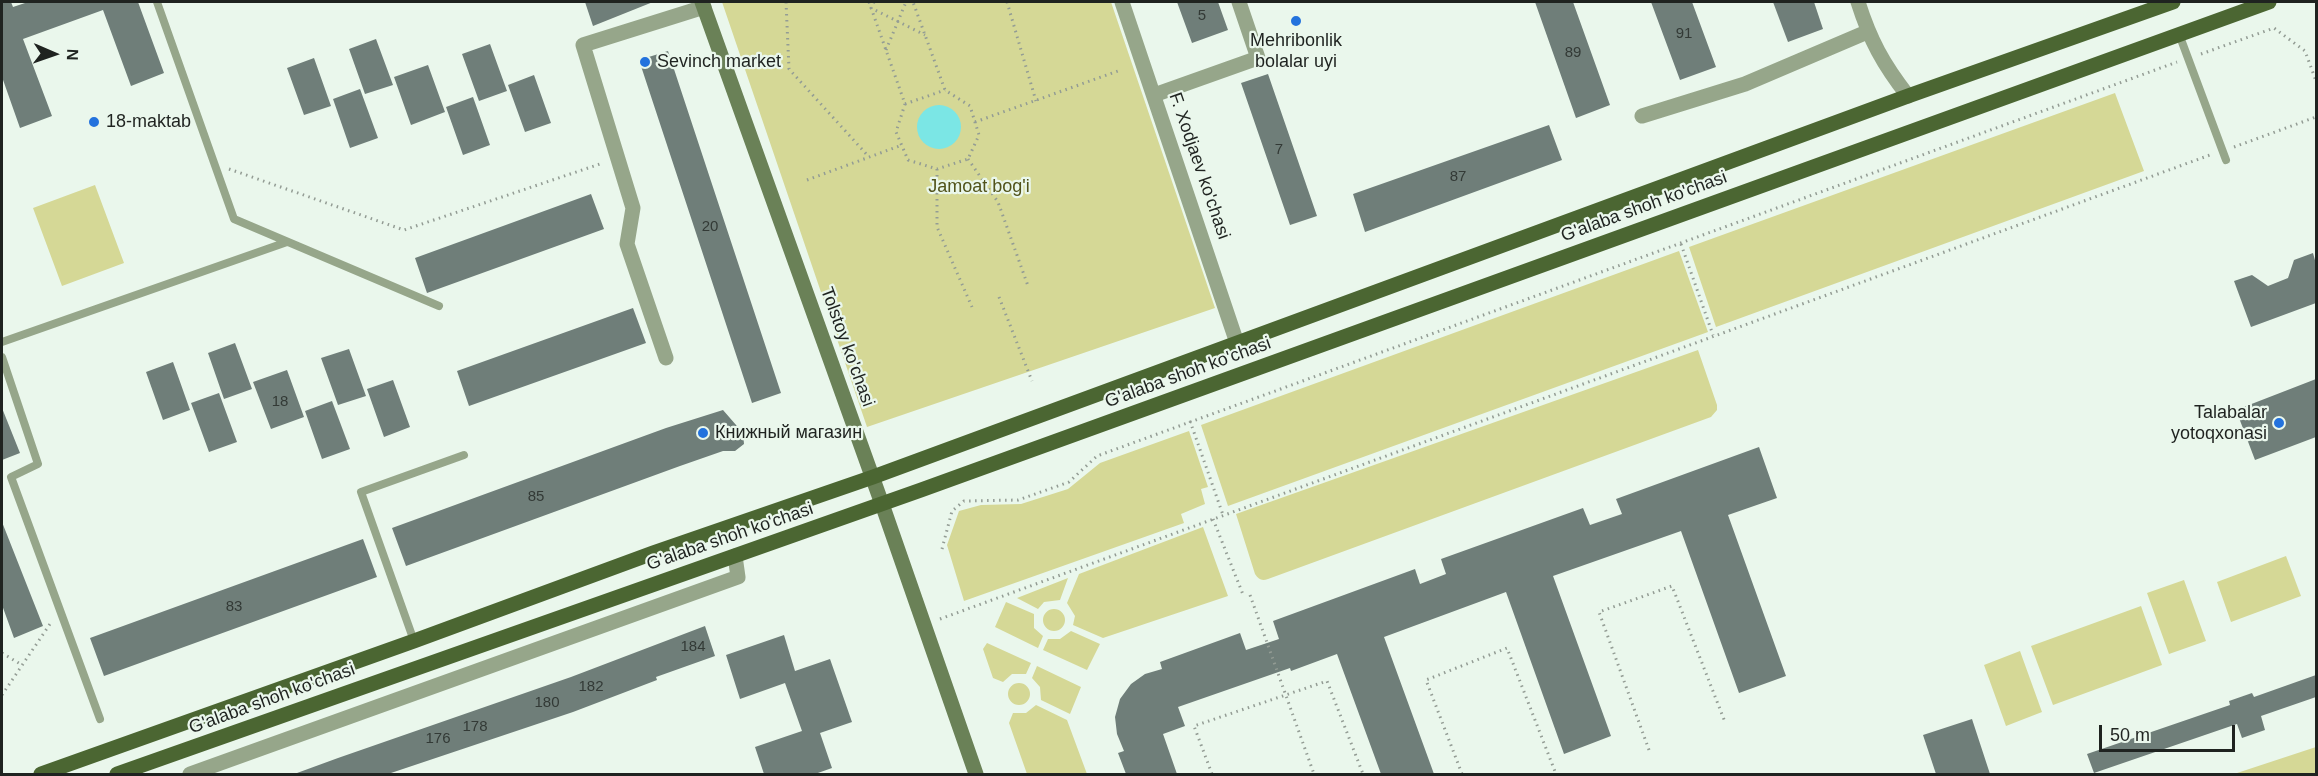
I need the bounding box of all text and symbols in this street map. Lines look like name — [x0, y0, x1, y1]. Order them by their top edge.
house number: 5 — [1198, 7, 1206, 25]
marker: Mehribonlik bolalar uyi — [1289, 14, 1303, 28]
north arrow — [24, 24, 84, 84]
house number: 91 — [1676, 25, 1692, 43]
place label: Mehribonlik bolalar uyi — [1250, 30, 1342, 72]
house number: 89 — [1565, 44, 1581, 62]
text: N — [64, 49, 81, 61]
place label: Sevinch market — [657, 51, 781, 73]
marker: Sevinch market — [638, 55, 652, 69]
street label: F. Xodjaev ko'chasi — [1164, 90, 1234, 242]
place label: 18-maktab — [106, 111, 191, 133]
marker: 18-maktab — [87, 115, 101, 129]
house number: 7 — [1275, 141, 1283, 159]
street label: G'alaba shoh ko'chasi — [1558, 167, 1730, 247]
house number: 87 — [1450, 168, 1466, 186]
park label: Jamoat bog'i — [928, 176, 1030, 198]
house number: 20 — [702, 218, 718, 236]
street label: Tolstoy ko'chasi — [815, 284, 879, 410]
street label: G'alaba shoh ko'chasi — [1102, 333, 1274, 413]
house number: 18 — [272, 393, 288, 411]
place label: Talabalar yotoqxonasi — [2171, 402, 2267, 444]
marker: Talabalar yotoqxonasi — [2272, 416, 2286, 430]
place label: Книжный магазин — [715, 422, 862, 444]
marker: Книжный магазин — [696, 426, 710, 440]
house number: 85 — [528, 488, 544, 506]
street label: G'alaba shoh ko'chasi — [644, 498, 816, 576]
house number: 83 — [226, 598, 242, 616]
house number: 184 — [680, 638, 706, 656]
street label: G'alaba shoh ko'chasi — [186, 659, 358, 739]
house number: 182 — [578, 678, 604, 696]
house number: 180 — [534, 694, 560, 712]
scale bar — [2102, 713, 2238, 751]
house number: 178 — [462, 718, 488, 736]
text: 50 m — [2110, 725, 2150, 745]
house number: 176 — [425, 730, 451, 748]

